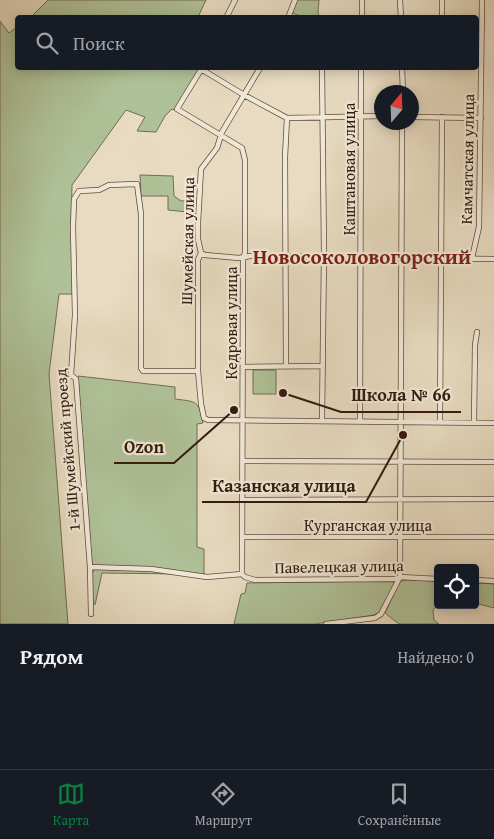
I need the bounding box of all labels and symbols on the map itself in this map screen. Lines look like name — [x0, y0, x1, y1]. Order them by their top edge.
north arrow — [374, 85, 419, 130]
street label: Камчатская улица — [454, 93, 480, 225]
street label: Каштановая улица — [337, 102, 361, 235]
street label: Шумейская улица — [174, 176, 200, 305]
district label: Новосоколовогорский — [253, 241, 471, 272]
street label: Кедровая улица — [219, 266, 243, 380]
street label: 1-й Шумейский проезд — [48, 367, 86, 532]
callout: Школа № 66 — [341, 379, 461, 412]
text: Школа № 66 — [351, 381, 451, 408]
callout: Ozon — [114, 430, 174, 463]
text: Ozon — [124, 433, 164, 460]
callout: Казанская улица — [202, 469, 366, 502]
text: Казанская улица — [212, 472, 357, 499]
street label: Курганская улица — [304, 513, 432, 537]
street label: Павелецкая улица — [274, 553, 404, 579]

